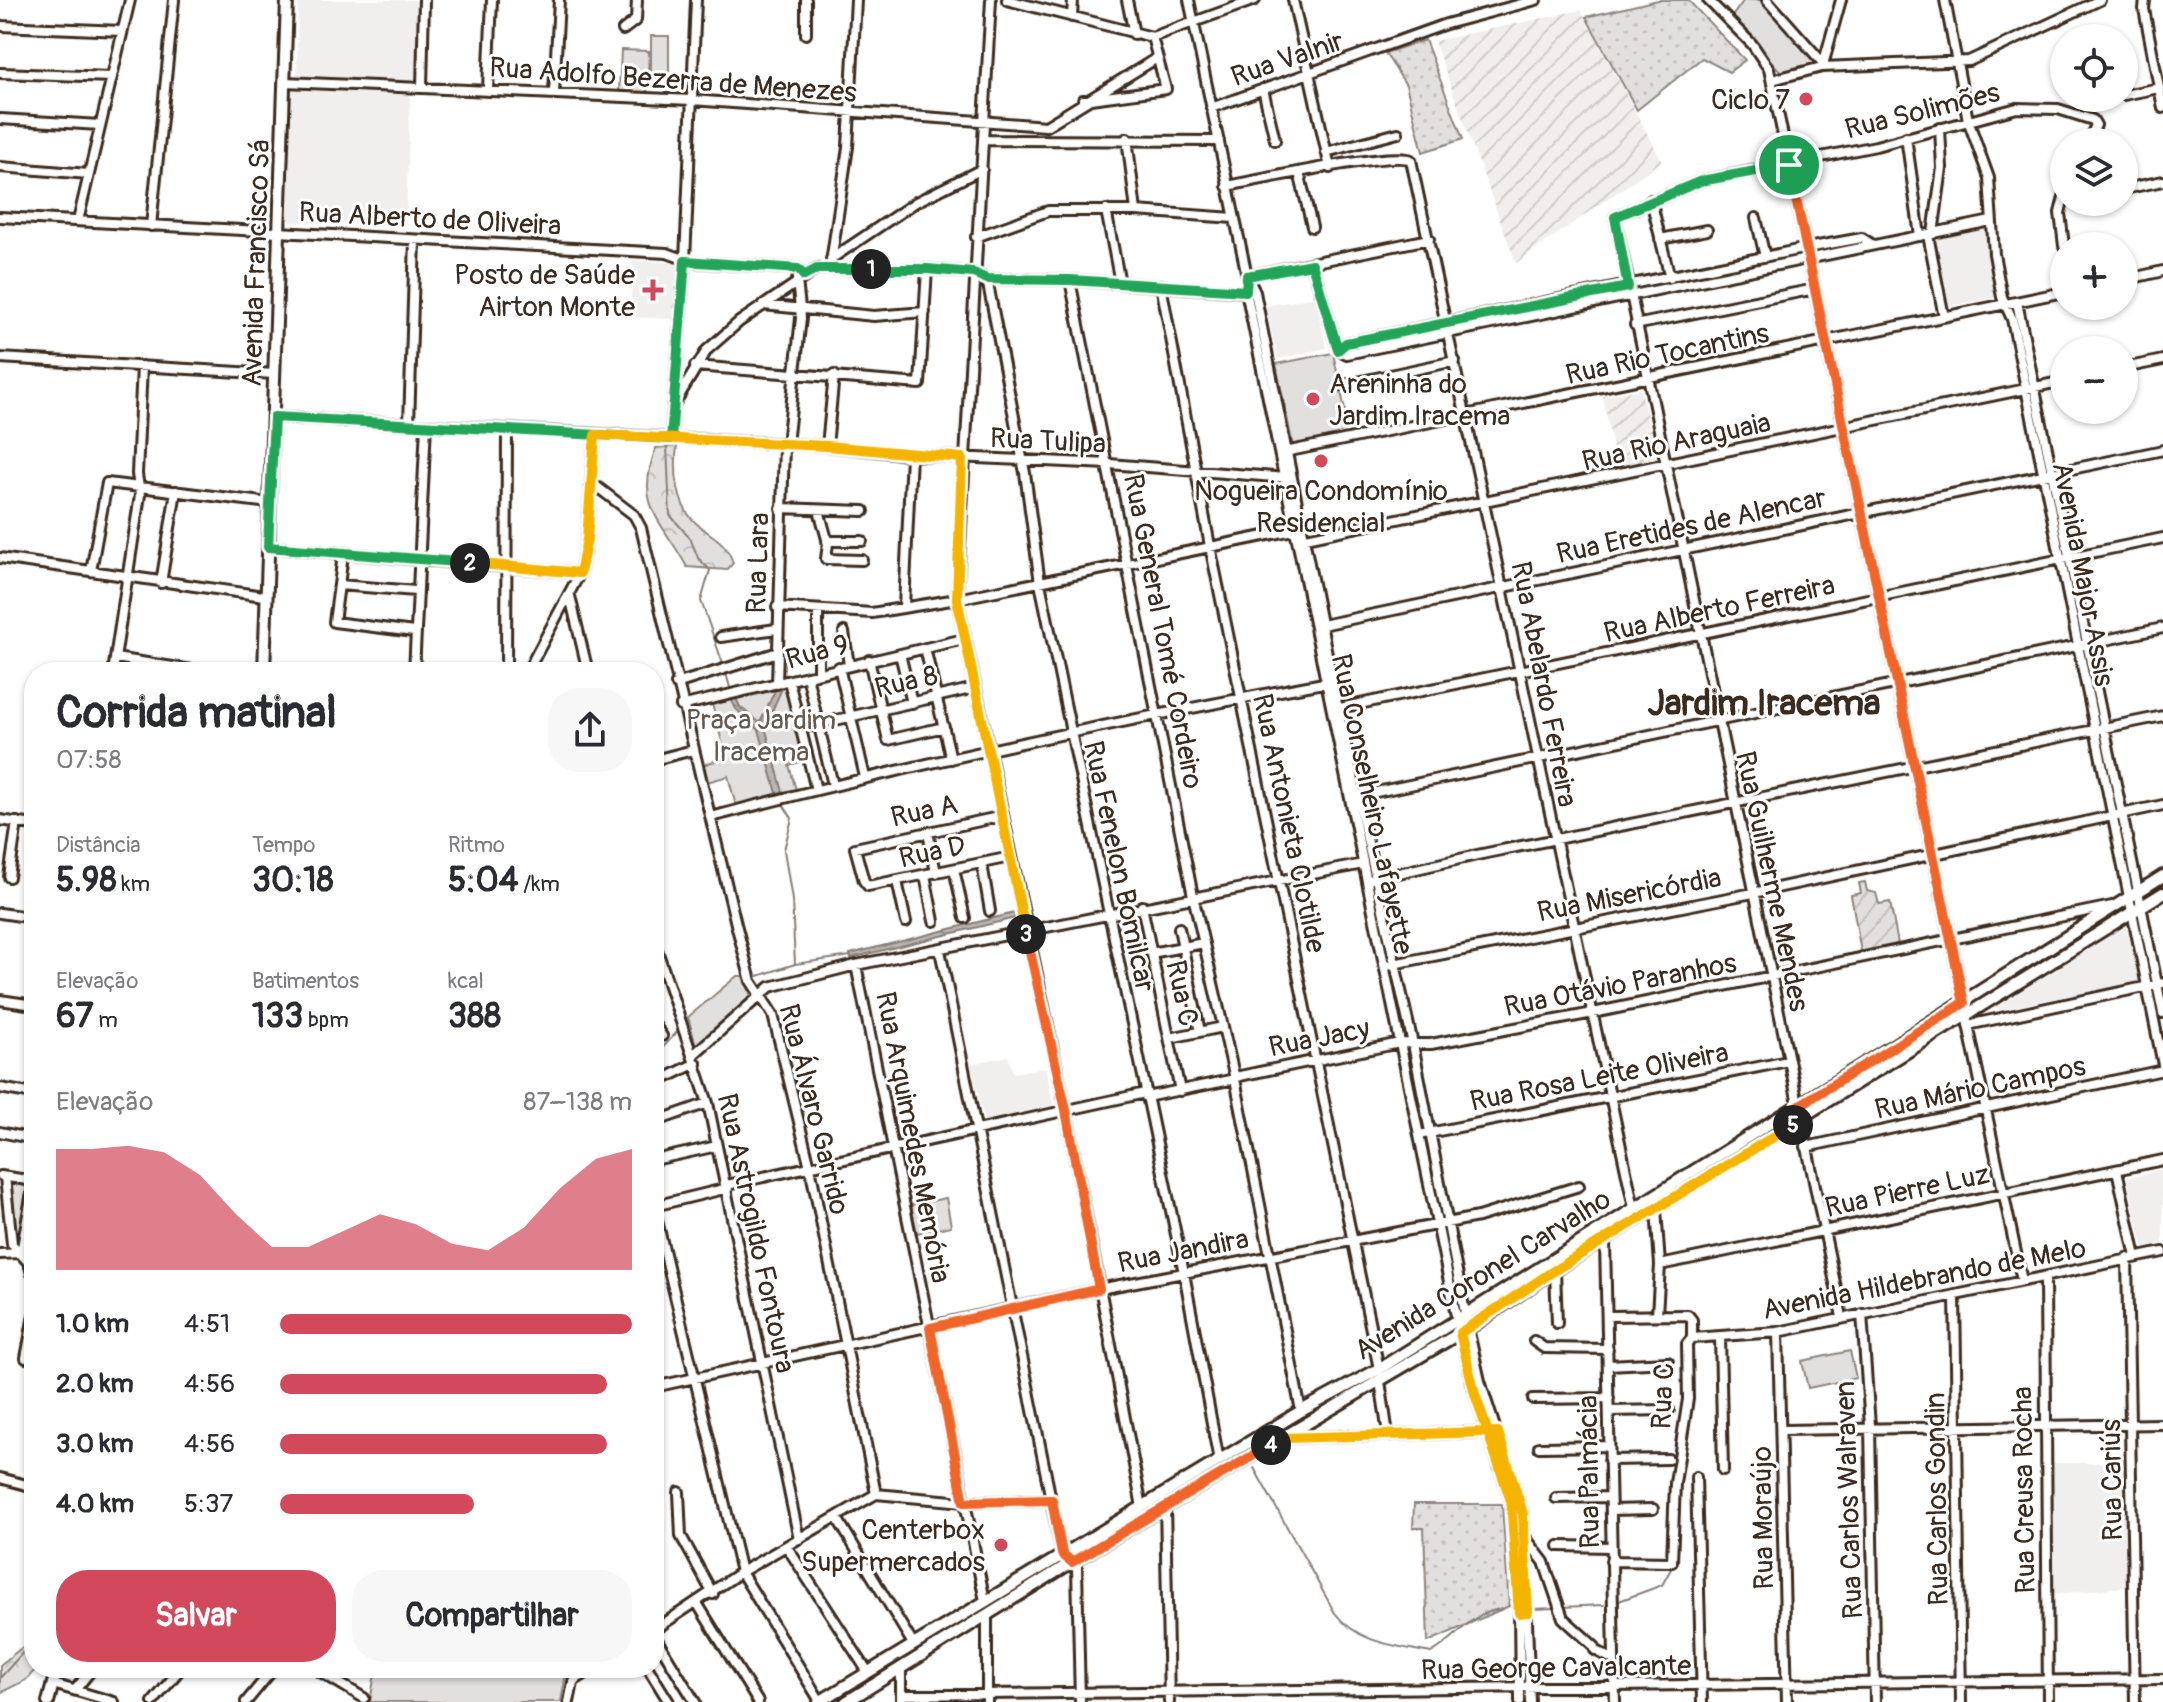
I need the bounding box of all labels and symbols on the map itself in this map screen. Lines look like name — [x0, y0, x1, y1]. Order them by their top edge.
street label: Rua Valnir — [1227, 24, 1348, 95]
street label: Rua Adolfo Bezerra de Menezes — [488, 50, 858, 111]
street label: Rua Solimões — [1841, 75, 2004, 148]
place label: Ciclo 7 — [1711, 83, 1790, 118]
marker: Ciclo 7 — [1797, 90, 1815, 108]
pin — [1755, 131, 1823, 199]
street label: Avenida Francisco Sá — [235, 139, 278, 387]
street label: Rua Alberto de Oliveira — [298, 195, 562, 244]
pin: 1 — [851, 249, 891, 289]
place label: Posto de Saúde Airton Monte — [454, 258, 635, 325]
marker: Posto de Saúde Airton Monte — [642, 279, 664, 301]
street label: Rua Rio Tocantins — [1563, 316, 1773, 393]
place label: Areninha do Jardim Iracema — [1329, 367, 1510, 434]
marker: Areninha do Jardim Iracema — [1304, 390, 1322, 408]
street label: Rua Rio Araguaia — [1579, 405, 1774, 480]
street label: Rua Tulipa — [989, 421, 1107, 462]
marker: Nogueira Condomínio Residencial — [1312, 452, 1330, 470]
street label: Avenida Major Assis — [2044, 459, 2121, 690]
street label: Rua General Tomé Cordeiro — [1115, 471, 1210, 792]
place label: Nogueira Condomínio Residencial — [1194, 474, 1448, 541]
street label: Rua Eretides de Alencar — [1553, 481, 1829, 572]
street label: Rua Lara — [739, 512, 778, 614]
pin: 2 — [450, 543, 490, 583]
street label: Rua Abelardo Ferreira — [1503, 558, 1585, 810]
street label: Rua Alberto Ferreira — [1601, 568, 1838, 651]
street label: Rua 9 — [782, 627, 853, 678]
street label: Rua Conselheiro Lafayette — [1323, 651, 1421, 958]
street label: Rua 8 — [871, 658, 941, 707]
district label: Jardim Iracema — [1647, 681, 1881, 726]
street label: Rua Antonieta Clotilde — [1244, 691, 1333, 956]
park label: Praça Jardim Iracema — [686, 703, 836, 770]
street label: Rua Fenelon Bomilcar — [1075, 738, 1162, 995]
street label: Rua Guilherme Mendes — [1727, 748, 1816, 1015]
street label: Rua A — [888, 787, 961, 836]
street label: Rua D — [896, 828, 969, 877]
street label: Rua Misericórdia — [1534, 860, 1724, 930]
pin: 3 — [1006, 914, 1046, 954]
street label: Rua Otávio Paranhos — [1501, 946, 1740, 1025]
street label: Rua C — [1157, 957, 1206, 1030]
street label: Rua Arquimedes Memória — [867, 989, 958, 1286]
street label: Rua Álvaro Garrido — [770, 1000, 857, 1218]
street label: Rua Jacy — [1266, 1012, 1373, 1065]
street label: Rua Rosa Leite Oliveira — [1467, 1035, 1732, 1120]
street label: Rua Mário Campos — [1872, 1049, 2089, 1128]
street label: Rua Astrogildo Fontoura — [709, 1090, 802, 1376]
pin: 5 — [1773, 1105, 1813, 1145]
street label: Rua Pierre Luz — [1822, 1157, 1993, 1226]
street label: Avenida Coronel Carvalho — [1348, 1182, 1617, 1368]
street label: Rua Jandira — [1115, 1222, 1252, 1281]
street label: Avenida Hildebrando de Melo — [1760, 1231, 2089, 1328]
street label: Rua C — [1644, 1362, 1683, 1430]
street label: Rua Carlos Walraven — [1828, 1380, 1871, 1620]
street label: Rua Creusa Rocha — [2005, 1386, 2044, 1594]
street label: Rua Carlos Gondin — [1918, 1392, 1957, 1606]
street label: Rua Palmácia — [1571, 1395, 1608, 1549]
street label: Rua Cariús — [2094, 1418, 2131, 1541]
pin: 4 — [1251, 1425, 1291, 1465]
street label: Rua Moraújo — [1745, 1446, 1782, 1590]
place label: Centerbox Supermercados — [801, 1513, 985, 1580]
marker: Centerbox Supermercados — [992, 1536, 1010, 1554]
street label: Rua George Cavalcante — [1421, 1649, 1692, 1688]

